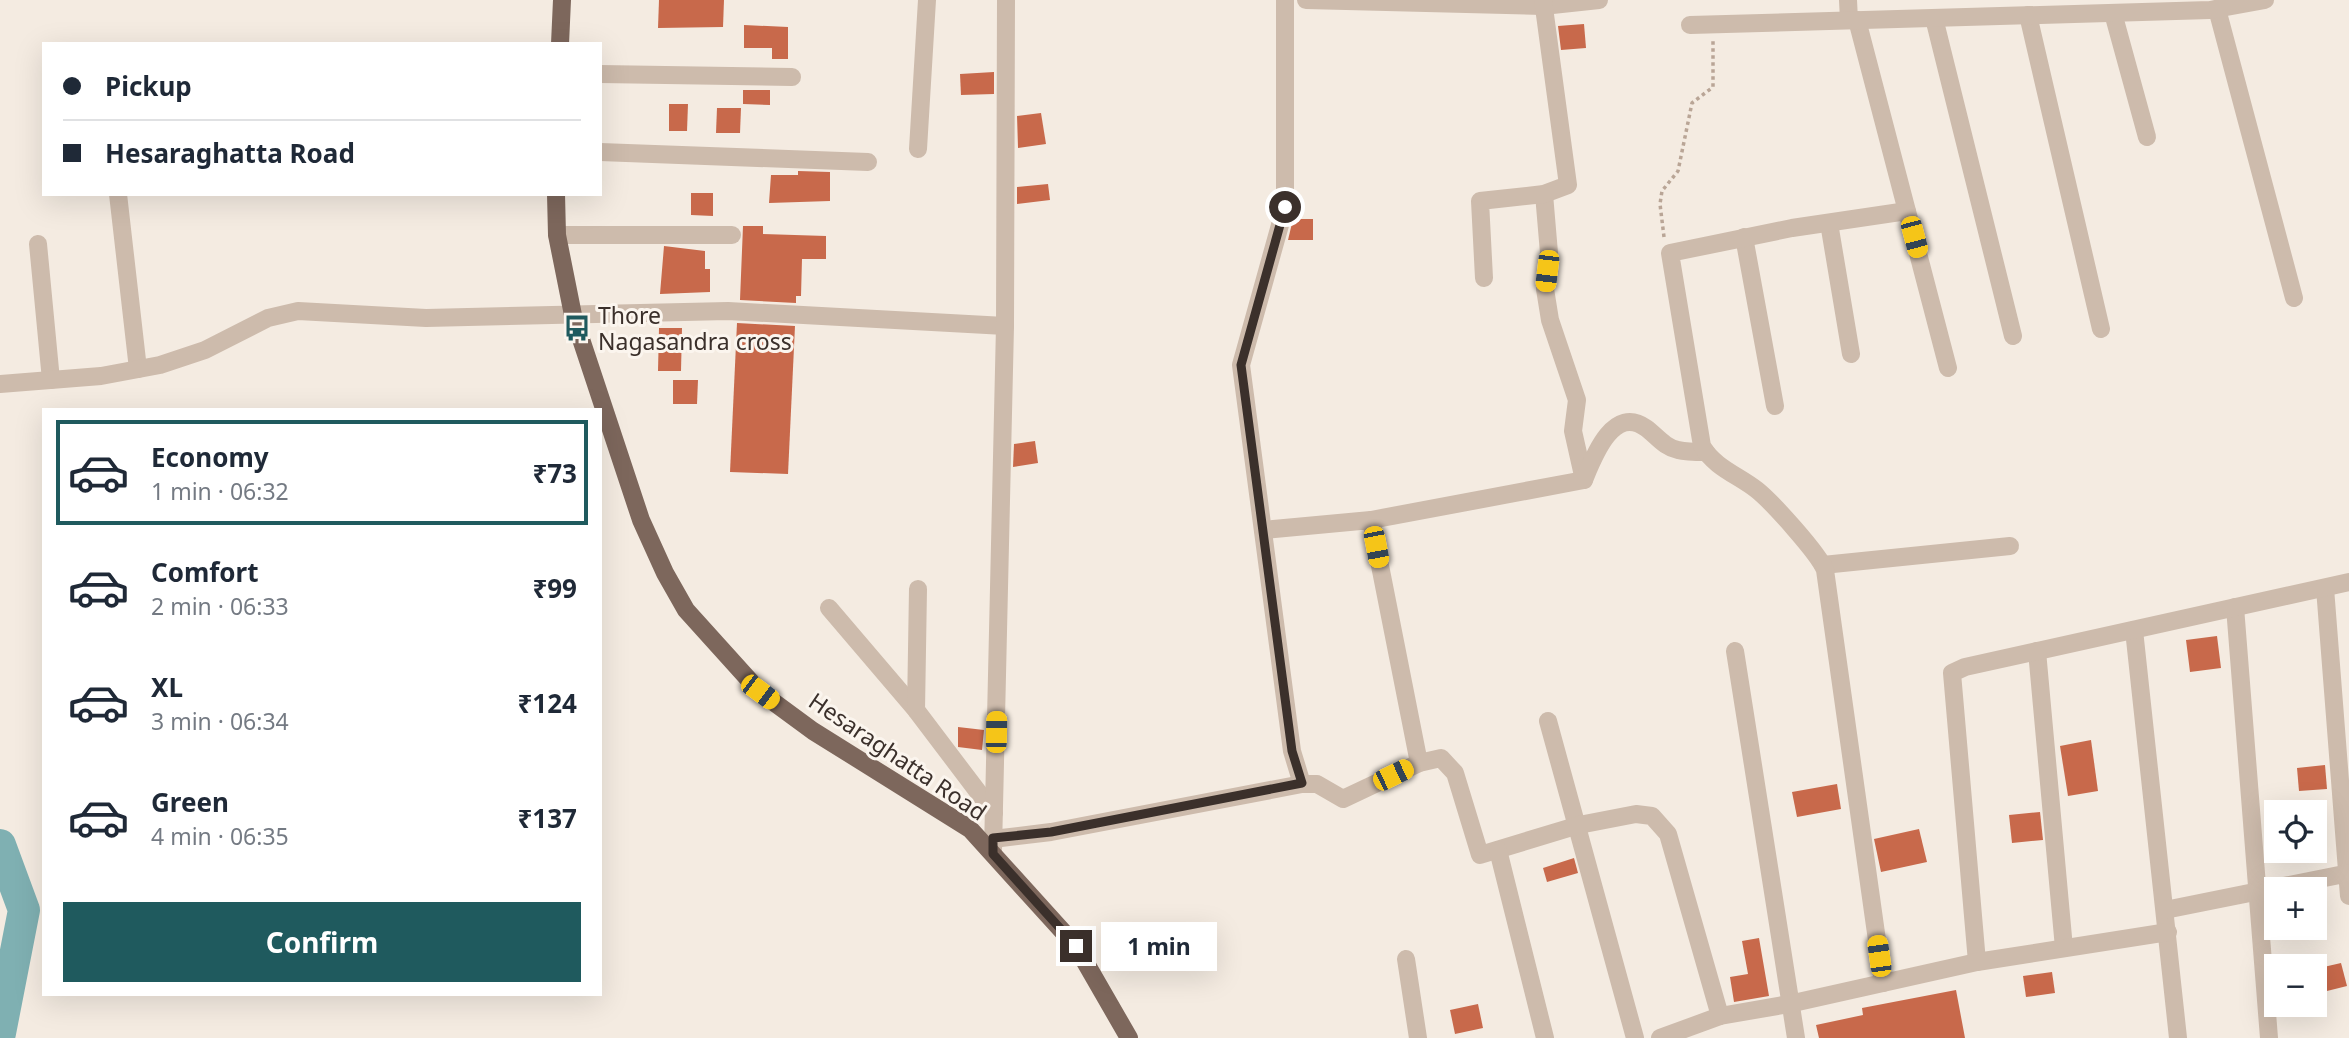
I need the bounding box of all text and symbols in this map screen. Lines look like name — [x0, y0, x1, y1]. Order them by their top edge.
text: Pickup — [105, 68, 192, 104]
text: Hesaraghatta Road — [105, 135, 355, 171]
route start — [1269, 191, 1301, 223]
car — [1899, 214, 1930, 260]
car — [1535, 249, 1560, 293]
place label: Thore Nagasandra cross — [598, 299, 792, 357]
bus stop icon: Thore Nagasandra cross — [562, 313, 592, 343]
text: Economy — [151, 439, 269, 475]
icon: car — [67, 441, 130, 504]
text: ₹73 — [532, 455, 577, 491]
text: 1 min · 06:32 — [151, 475, 289, 507]
car — [1362, 524, 1391, 570]
text: Comfort — [151, 554, 259, 590]
icon: car — [67, 556, 130, 619]
text: ₹99 — [532, 570, 577, 606]
text: 2 min · 06:33 — [151, 590, 289, 622]
text: XL — [151, 669, 183, 705]
icon: car — [67, 671, 130, 734]
car — [737, 671, 784, 713]
text: ₹124 — [518, 685, 577, 721]
street label: Hesaraghatta Road — [803, 685, 993, 827]
text: 3 min · 06:34 — [151, 705, 289, 737]
car — [986, 711, 1007, 753]
car — [1370, 756, 1417, 794]
text: Green — [151, 784, 229, 820]
icon: car — [67, 786, 130, 849]
text: ₹137 — [518, 800, 577, 836]
map controls — [2264, 800, 2327, 1017]
button: locate — [2264, 800, 2327, 863]
text: 4 min · 06:35 — [151, 820, 289, 852]
button: + — [2264, 877, 2327, 940]
button: Confirm — [63, 902, 581, 982]
callout: 1 min — [1100, 922, 1216, 970]
route end — [1060, 930, 1092, 962]
text: 1 min — [1127, 930, 1191, 962]
car — [1866, 934, 1893, 978]
button: − — [2264, 954, 2327, 1017]

